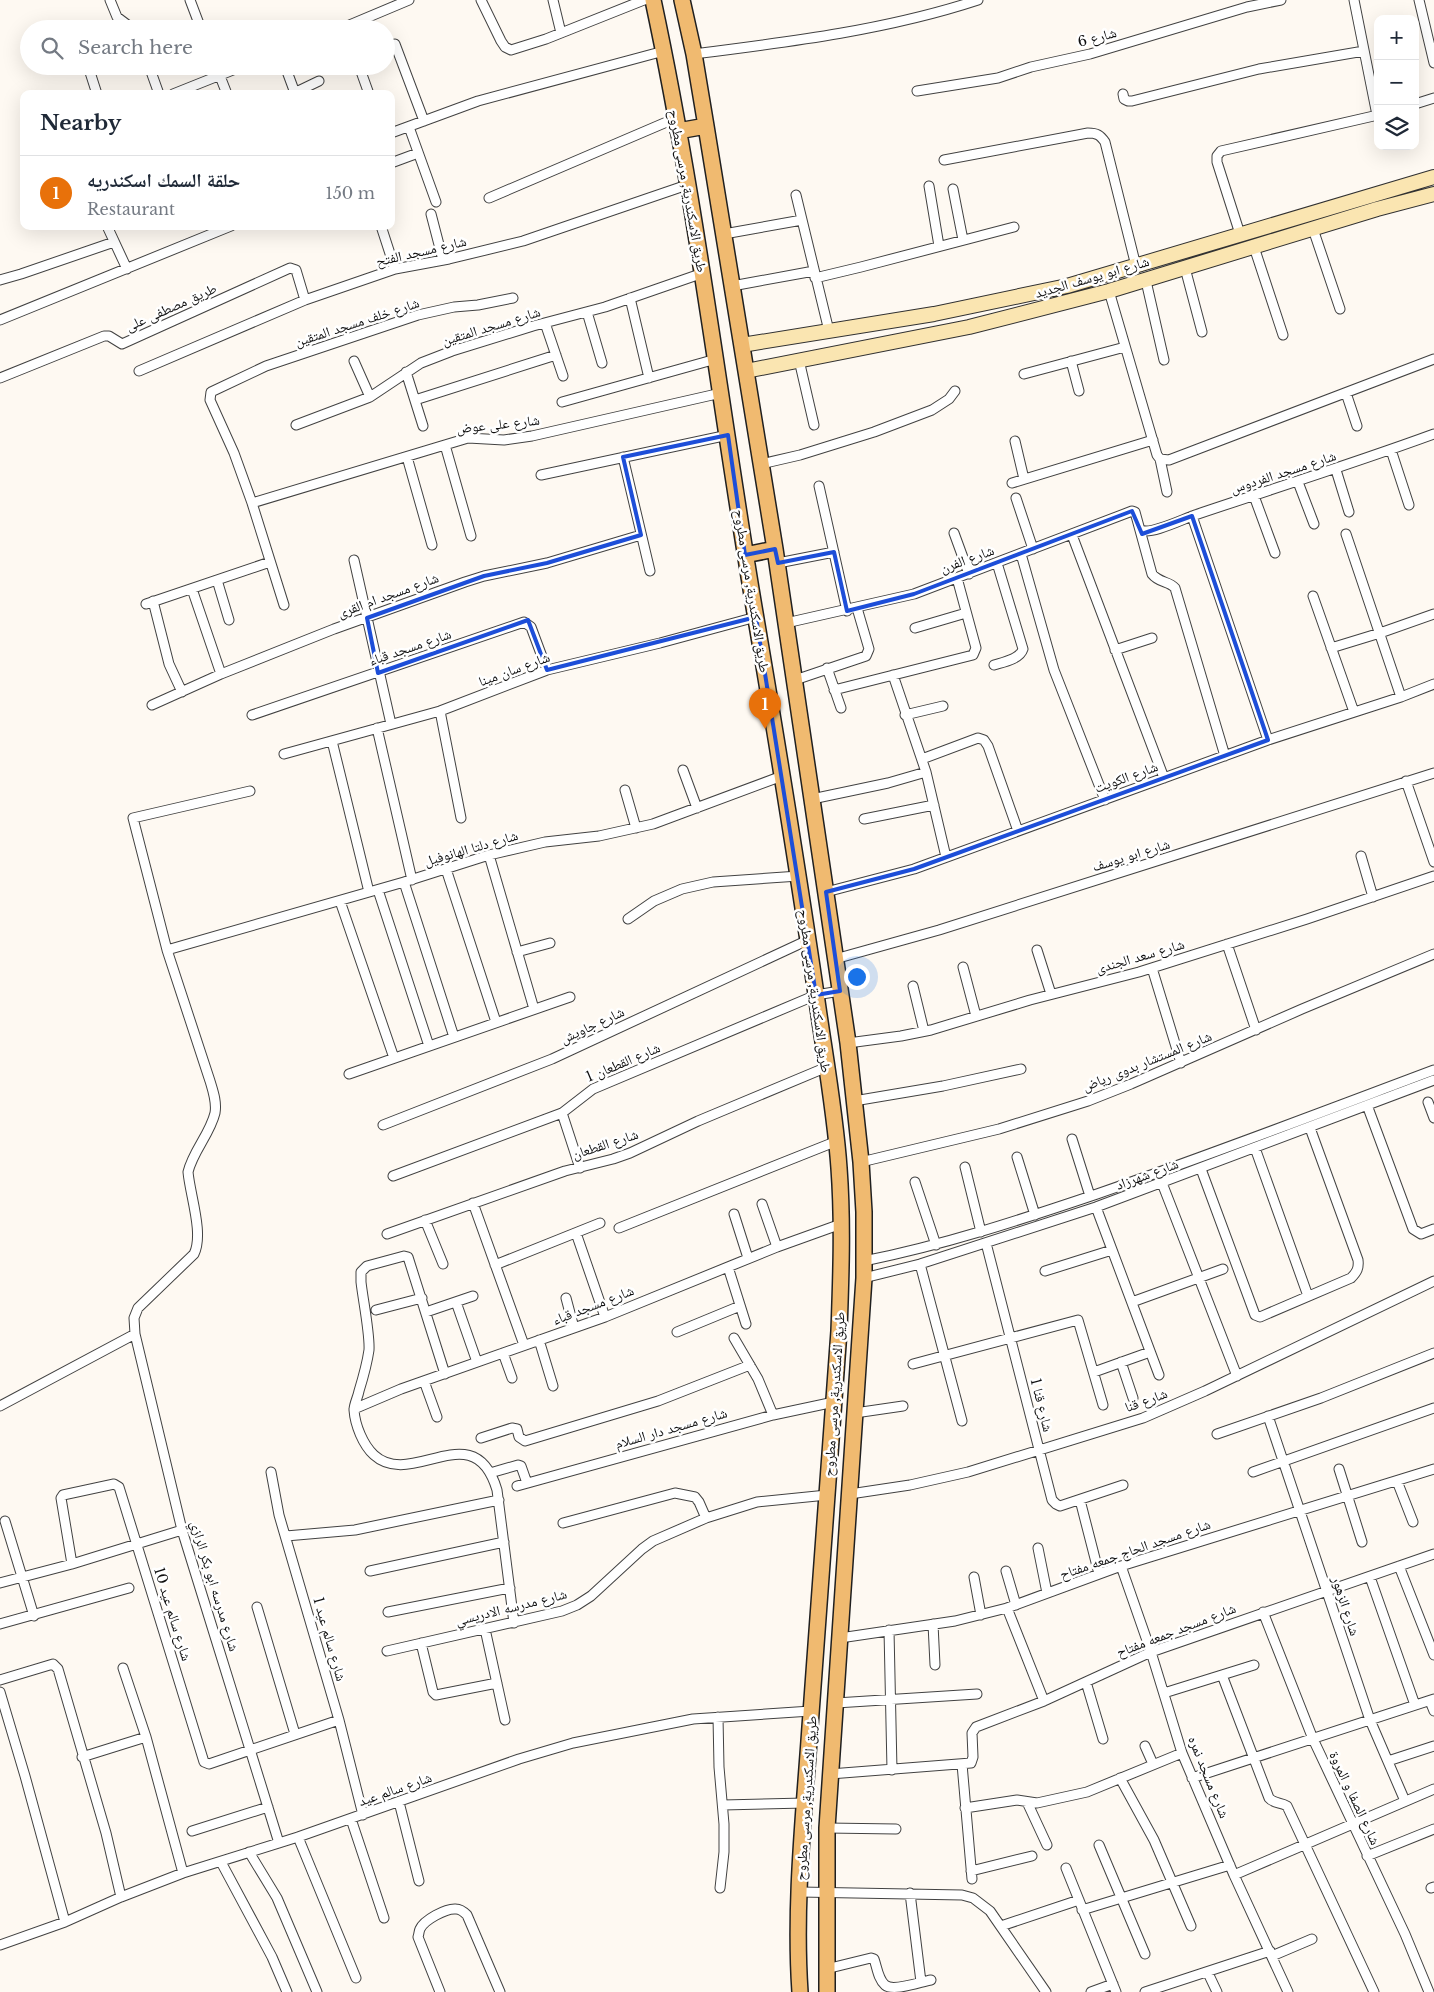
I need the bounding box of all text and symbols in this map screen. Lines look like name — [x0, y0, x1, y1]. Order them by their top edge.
map controls — [1374, 15, 1419, 150]
button: + — [1374, 15, 1419, 60]
search box — [20, 20, 395, 75]
street label: شارع 6 — [1076, 23, 1119, 52]
icon: search — [38, 34, 66, 62]
text: Search here — [78, 36, 193, 59]
button: − — [1374, 60, 1419, 105]
button: layers — [1374, 105, 1419, 150]
street label: طريق الاسكندرية, مرسى مطروح — [664, 108, 711, 274]
text: Nearby — [40, 110, 121, 136]
text: حلقة السمك اسكندريه — [87, 169, 240, 192]
text: 1 — [53, 183, 59, 203]
text: 150 m — [326, 183, 375, 203]
text: Restaurant — [87, 199, 175, 219]
street label: شارع مسجد الفتح — [374, 232, 468, 271]
street label: شارع ابو يوسف الجديد — [1033, 252, 1152, 303]
street label: طريق مصطفى على — [123, 279, 220, 336]
street label: شارع خلف مسجد المتقين — [292, 293, 422, 352]
street label: شارع مسجد المتقين — [440, 302, 543, 350]
street label: شارع على عوض — [455, 411, 541, 438]
street label: شارع مسجد الفردوس — [1228, 446, 1338, 499]
street label: طريق الاسكندرية, مرسى مطروح — [729, 508, 774, 674]
street label: شارع الفرن — [938, 541, 997, 578]
street label: شارع مسجد ام القرى — [335, 568, 441, 623]
street label: شارع مسجد قباء — [366, 625, 454, 670]
street label: شارع سان مينا — [476, 648, 553, 691]
pin: 1 — [749, 688, 781, 729]
street label: شارع الكويت — [1092, 757, 1161, 798]
street label: شارع دلتا الهانوفيل — [422, 826, 520, 871]
street label: شارع ابو يوسف — [1090, 835, 1172, 876]
street label: طريق الاسكندرية, مرسى مطروح — [794, 908, 835, 1074]
street label: شارع سعد الجندى — [1094, 935, 1187, 978]
your location — [844, 964, 870, 990]
street label: شارع جاويش — [557, 1002, 627, 1049]
street label: شارع المستشار بدوى رياض — [1080, 1027, 1215, 1096]
street label: شارع القطعان 1 — [583, 1038, 663, 1087]
street label: شارع القطعان — [570, 1125, 641, 1164]
street label: شارع شهرزاد — [1113, 1154, 1181, 1195]
street label: شارع مسجد قباء — [550, 1281, 637, 1330]
street label: طريق الاسكندرية, مرسى مطروح — [819, 1311, 850, 1477]
street label: شارع قنا 1 — [1026, 1376, 1057, 1434]
street label: شارع قنا — [1122, 1384, 1170, 1417]
street label: شارع مسجد دار السلام — [613, 1403, 729, 1454]
street label: شارع مسجد الحاج جمعه مفتاح — [1057, 1515, 1213, 1584]
street label: شارع مدرسه ابو بكر الرازي — [184, 1518, 243, 1654]
street label: شارع سالم عيد 10 — [149, 1565, 196, 1663]
street label: شارع الزهور — [1327, 1573, 1364, 1638]
street label: شارع مدرسه الادريسي — [453, 1584, 569, 1632]
street label: شارع سالم عيد 1 — [308, 1595, 351, 1683]
street label: شارع مسجد جمعه مفتاح — [1114, 1599, 1239, 1662]
street label: طريق الاسكندرية, مرسى مطروح — [791, 1715, 822, 1881]
street label: شارع مسجد نمره — [1183, 1733, 1234, 1821]
street label: شارع الصفا و المروة — [1325, 1748, 1385, 1848]
street label: شارع سالم عيد — [356, 1768, 434, 1811]

